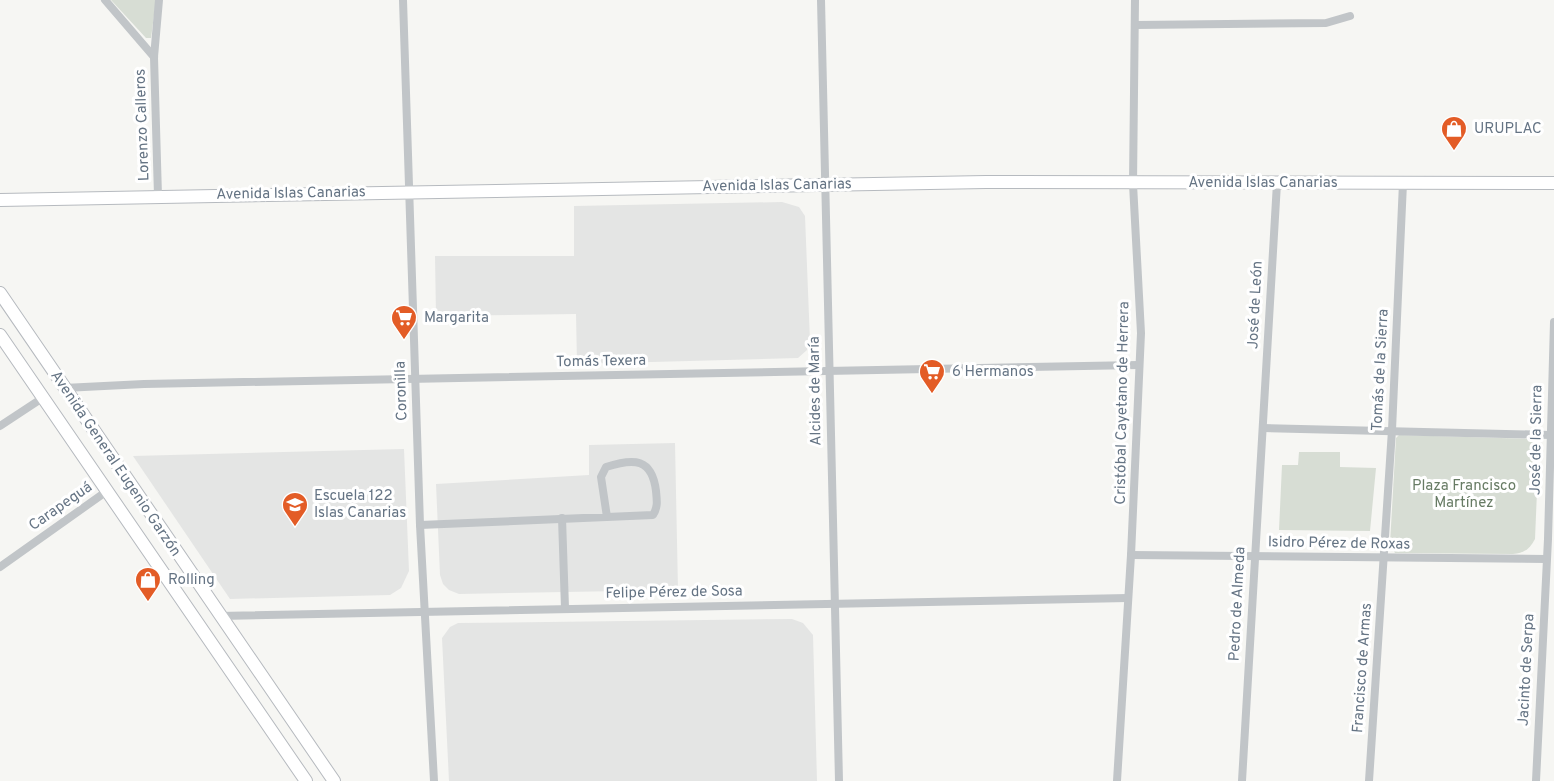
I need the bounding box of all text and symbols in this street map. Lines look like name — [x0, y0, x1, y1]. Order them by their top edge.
street label: Lorenzo Calleros — [132, 68, 154, 182]
shop icon: URUPLAC — [1439, 114, 1469, 152]
place label: URUPLAC — [1474, 120, 1542, 139]
street label: Avenida Islas Canarias — [1188, 174, 1338, 193]
street label: Avenida Islas Canarias — [702, 175, 852, 197]
street label: Avenida Islas Canarias — [216, 183, 366, 205]
street label: José de León — [1244, 260, 1268, 350]
street label: Cristóbal Cayetano de Herrera — [1112, 301, 1134, 505]
supermarket icon: Margarita — [389, 303, 419, 341]
street label: Tomás de la Sierra — [1368, 308, 1394, 432]
place label: Margarita — [424, 309, 489, 328]
street label: Alcides de María — [806, 336, 826, 446]
street label: Tomás Texera — [556, 352, 646, 372]
supermarket icon: 6 Hermanos — [917, 357, 947, 395]
street label: Coronilla — [391, 361, 413, 421]
place label: 6 Hermanos — [952, 363, 1034, 382]
street label: Avenida General Eugenio Garzón — [46, 367, 184, 561]
street label: José de la Sierra — [1527, 385, 1547, 495]
park label: Plaza Francisco Martínez — [1412, 477, 1516, 513]
street label: Carapeguá — [26, 478, 97, 536]
place label: Escuela 122 Islas Canarias — [314, 487, 406, 523]
school or university icon: Escuela 122 Islas Canarias — [280, 490, 310, 528]
street label: Isidro Pérez de Roxas — [1268, 533, 1410, 555]
street label: Pedro de Almeda — [1226, 546, 1250, 662]
shop icon: Rolling — [133, 565, 163, 603]
place label: Rolling — [168, 571, 215, 590]
street label: Felipe Pérez de Sosa — [605, 582, 743, 604]
street label: Francisco de Armas — [1349, 602, 1377, 734]
street label: Jacinto de Serpa — [1515, 613, 1539, 727]

